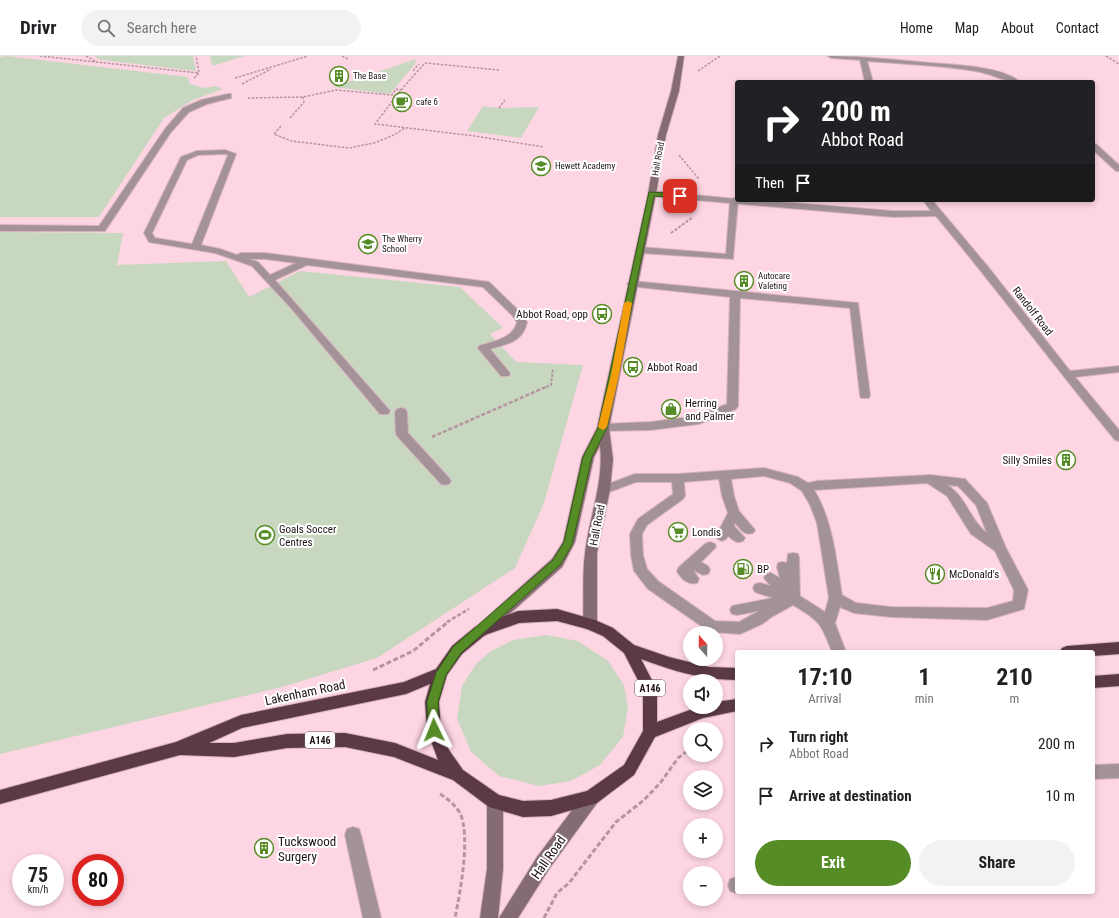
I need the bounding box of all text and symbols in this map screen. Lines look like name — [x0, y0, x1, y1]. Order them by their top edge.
search box — [81, 10, 361, 46]
text: Drivr — [20, 16, 57, 39]
icon: search — [95, 17, 117, 39]
text: Search here — [127, 19, 196, 37]
text: Home — [900, 20, 933, 36]
text: Map — [955, 20, 979, 36]
text: About — [1001, 20, 1034, 36]
text: Contact — [1056, 20, 1099, 36]
building icon: The Base — [328, 65, 350, 87]
place label: The Base — [353, 71, 386, 81]
cafe icon: cafe 6 — [391, 91, 413, 113]
text: 200 m — [821, 95, 891, 128]
icon: right — [755, 96, 807, 148]
place label: cafe 6 — [416, 97, 438, 107]
text: Abbot Road — [821, 129, 904, 150]
street label: Hall Road — [650, 141, 666, 177]
school or university icon: Hewett Academy — [530, 155, 552, 177]
place label: Hewett Academy — [555, 161, 615, 171]
icon: arrive — [792, 172, 814, 194]
text: Then — [755, 174, 784, 192]
pin — [663, 179, 697, 213]
icon: arrive — [669, 185, 691, 207]
school or university icon: The Wherry School — [357, 233, 379, 255]
place label: The Wherry School — [382, 234, 422, 254]
building icon: Autocare Valeting — [733, 270, 755, 292]
place label: Autocare Valeting — [758, 271, 790, 291]
street label: Randolf Road — [1010, 284, 1056, 338]
bus stop icon: Abbot Road, opp — [591, 303, 613, 325]
place label: Abbot Road, opp — [516, 308, 588, 321]
bus stop icon: Abbot Road — [622, 356, 644, 378]
place label: Abbot Road — [647, 361, 698, 374]
place label: Herring and Palmer — [685, 397, 735, 423]
shop icon: Herring and Palmer — [660, 398, 682, 420]
building icon: Silly Smiles — [1055, 449, 1077, 471]
place label: Silly Smiles — [1002, 454, 1052, 467]
street label: Hall Road — [587, 503, 608, 547]
supermarket icon: Londis — [667, 521, 689, 543]
place label: Goals Soccer Centres — [279, 523, 337, 549]
sports icon: Goals Soccer Centres — [254, 524, 276, 546]
place label: Londis — [692, 526, 721, 539]
fuel station icon: BP — [732, 558, 754, 580]
place label: BP — [757, 563, 769, 576]
restaurant icon: McDonald's — [924, 563, 946, 585]
place label: McDonald's — [949, 568, 999, 581]
north arrow — [683, 626, 723, 666]
map controls — [683, 626, 723, 906]
text: 17:10 — [797, 663, 852, 691]
text: 1 — [918, 663, 930, 691]
text: 210 — [996, 663, 1033, 691]
button: sound — [683, 674, 723, 714]
street label: Lakenham Road — [263, 677, 347, 708]
road number: A146 — [635, 680, 665, 696]
text: Arrival — [808, 691, 841, 706]
text: min — [915, 691, 934, 706]
text: m — [1010, 691, 1019, 706]
position arrow — [413, 709, 455, 751]
button: search — [683, 722, 723, 762]
text: Turn right — [789, 728, 848, 746]
road number: A146 — [305, 732, 335, 748]
icon: right — [755, 733, 777, 755]
text: 200 m — [1038, 735, 1075, 753]
text: Abbot Road — [789, 746, 849, 761]
button: layers — [683, 770, 723, 810]
icon: arrive — [755, 785, 777, 807]
text: Arrive at destination — [789, 787, 912, 805]
text: 10 m — [1045, 787, 1075, 805]
button: + — [683, 818, 723, 858]
street label: Hall Road — [528, 833, 569, 882]
place label: Tuckswood Surgery — [278, 834, 336, 864]
building icon: Tuckswood Surgery — [253, 837, 275, 859]
button: Exit — [755, 840, 911, 886]
button: Share — [919, 840, 1075, 886]
speed limit sign: 80 — [72, 854, 124, 906]
text: 75 — [28, 863, 48, 887]
button: − — [683, 866, 723, 906]
text: km/h — [28, 884, 48, 895]

